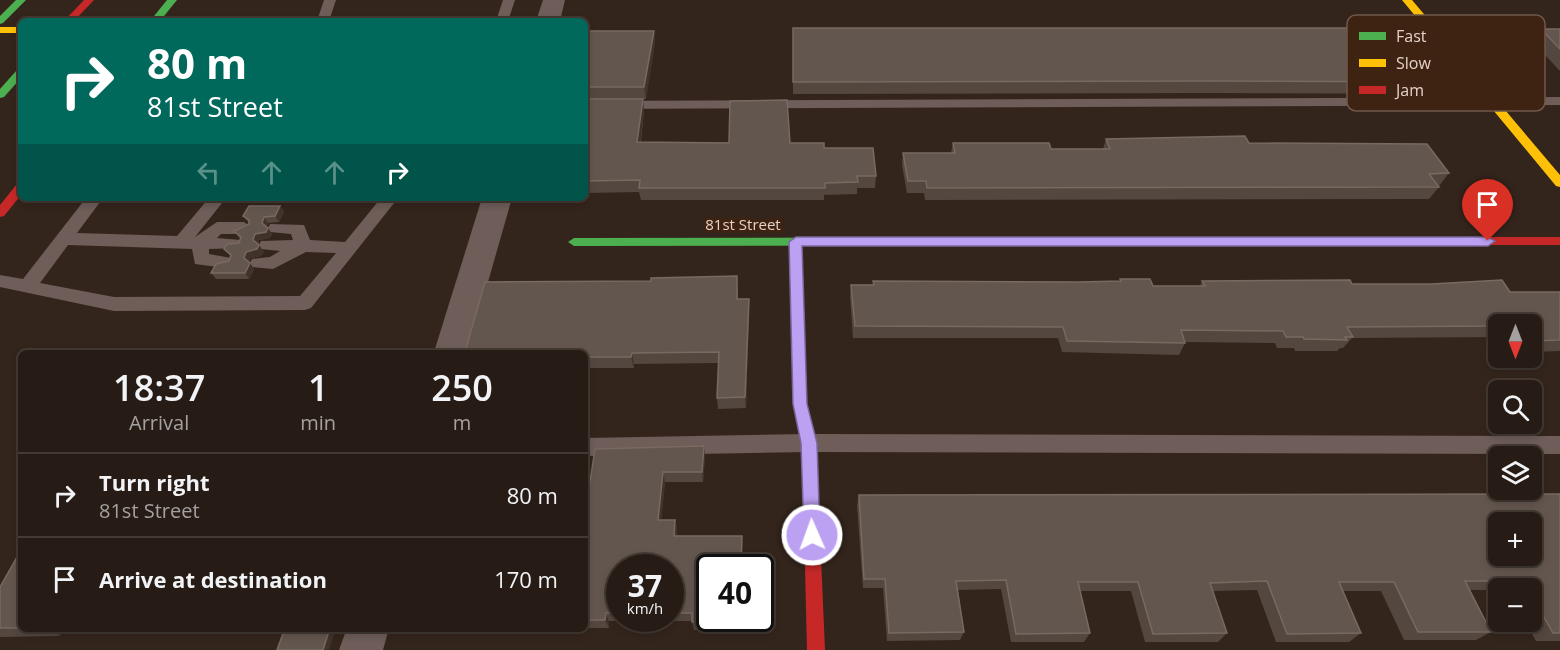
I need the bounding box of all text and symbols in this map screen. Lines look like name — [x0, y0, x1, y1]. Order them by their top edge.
legend — [1347, 15, 1545, 111]
text: Fast — [1396, 25, 1427, 47]
text: 80 m — [147, 34, 247, 91]
icon: right — [48, 42, 126, 120]
text: Slow — [1396, 52, 1431, 74]
text: Jam — [1394, 79, 1424, 101]
text: 81st Street — [147, 88, 283, 125]
icon: left — [192, 156, 225, 189]
icon: ahead — [255, 156, 288, 189]
icon: ahead — [318, 156, 351, 189]
icon: right — [381, 156, 414, 189]
pin — [1462, 179, 1513, 241]
icon: arrive — [1471, 188, 1504, 221]
street label: 81st Street — [705, 214, 781, 234]
north arrow — [1488, 314, 1542, 368]
map controls — [1488, 314, 1542, 632]
text: 18:37 — [113, 363, 205, 412]
text: 1 — [308, 363, 329, 412]
text: 250 — [431, 363, 493, 412]
button: search — [1488, 380, 1542, 434]
text: Arrival — [129, 409, 189, 436]
text: min — [300, 409, 336, 436]
text: m — [453, 409, 471, 436]
button: layers — [1488, 446, 1542, 500]
text: Turn right — [99, 467, 210, 497]
icon: right — [48, 479, 81, 512]
text: 80 m — [507, 480, 558, 510]
text: 81st Street — [99, 497, 200, 524]
position arrow — [780, 503, 844, 567]
button: + — [1488, 512, 1542, 566]
speed limit sign: 40 — [696, 554, 774, 632]
icon: arrive — [48, 563, 81, 596]
text: Arrive at destination — [99, 564, 327, 594]
text: 170 m — [494, 564, 558, 594]
text: 37 — [628, 565, 662, 606]
button: − — [1488, 578, 1542, 632]
text: km/h — [627, 598, 663, 618]

